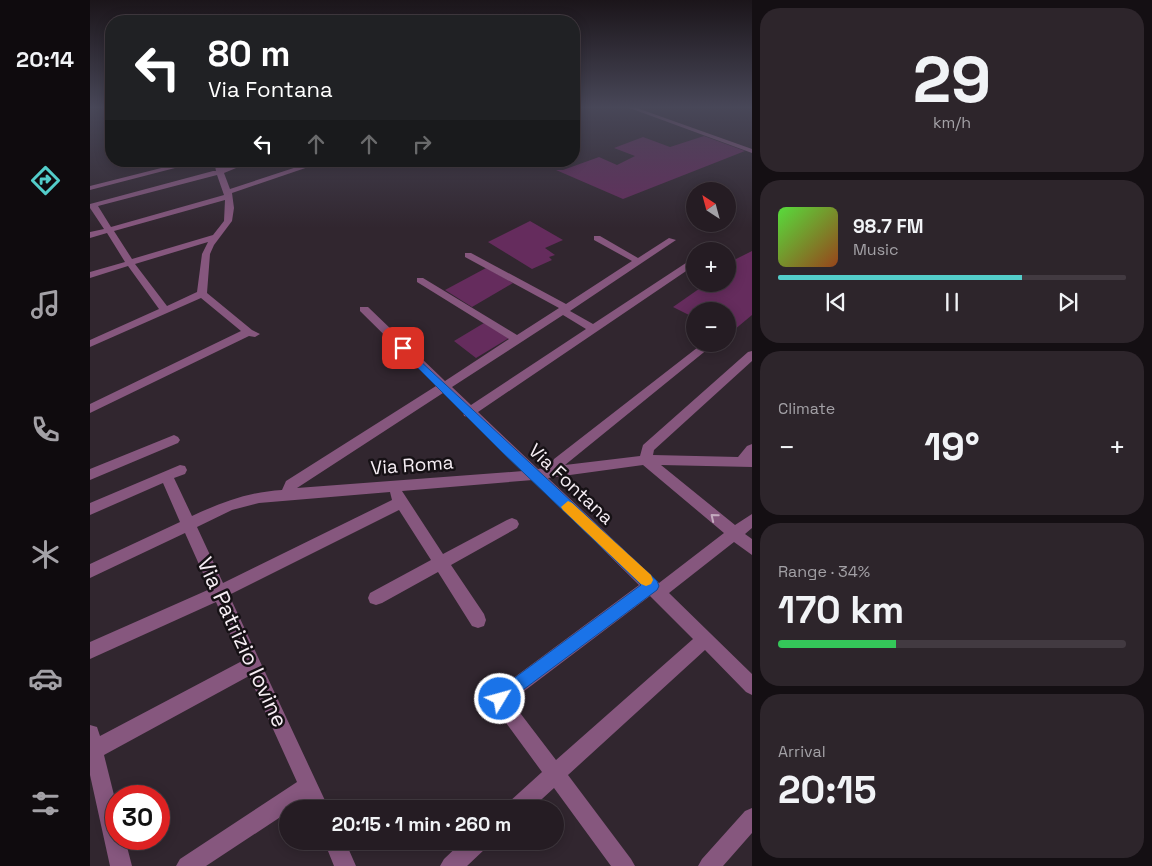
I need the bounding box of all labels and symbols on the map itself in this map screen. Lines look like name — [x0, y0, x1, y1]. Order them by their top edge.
north arrow — [686, 182, 736, 232]
pin — [382, 327, 424, 369]
street label: Via Fontana — [523, 438, 619, 530]
street label: Via Roma — [370, 450, 454, 480]
one-way arrow — [711, 514, 720, 523]
street label: Via Patrizio Iovine — [191, 553, 295, 731]
position arrow — [473, 672, 525, 724]
speed limit sign: 30 — [105, 785, 170, 850]

